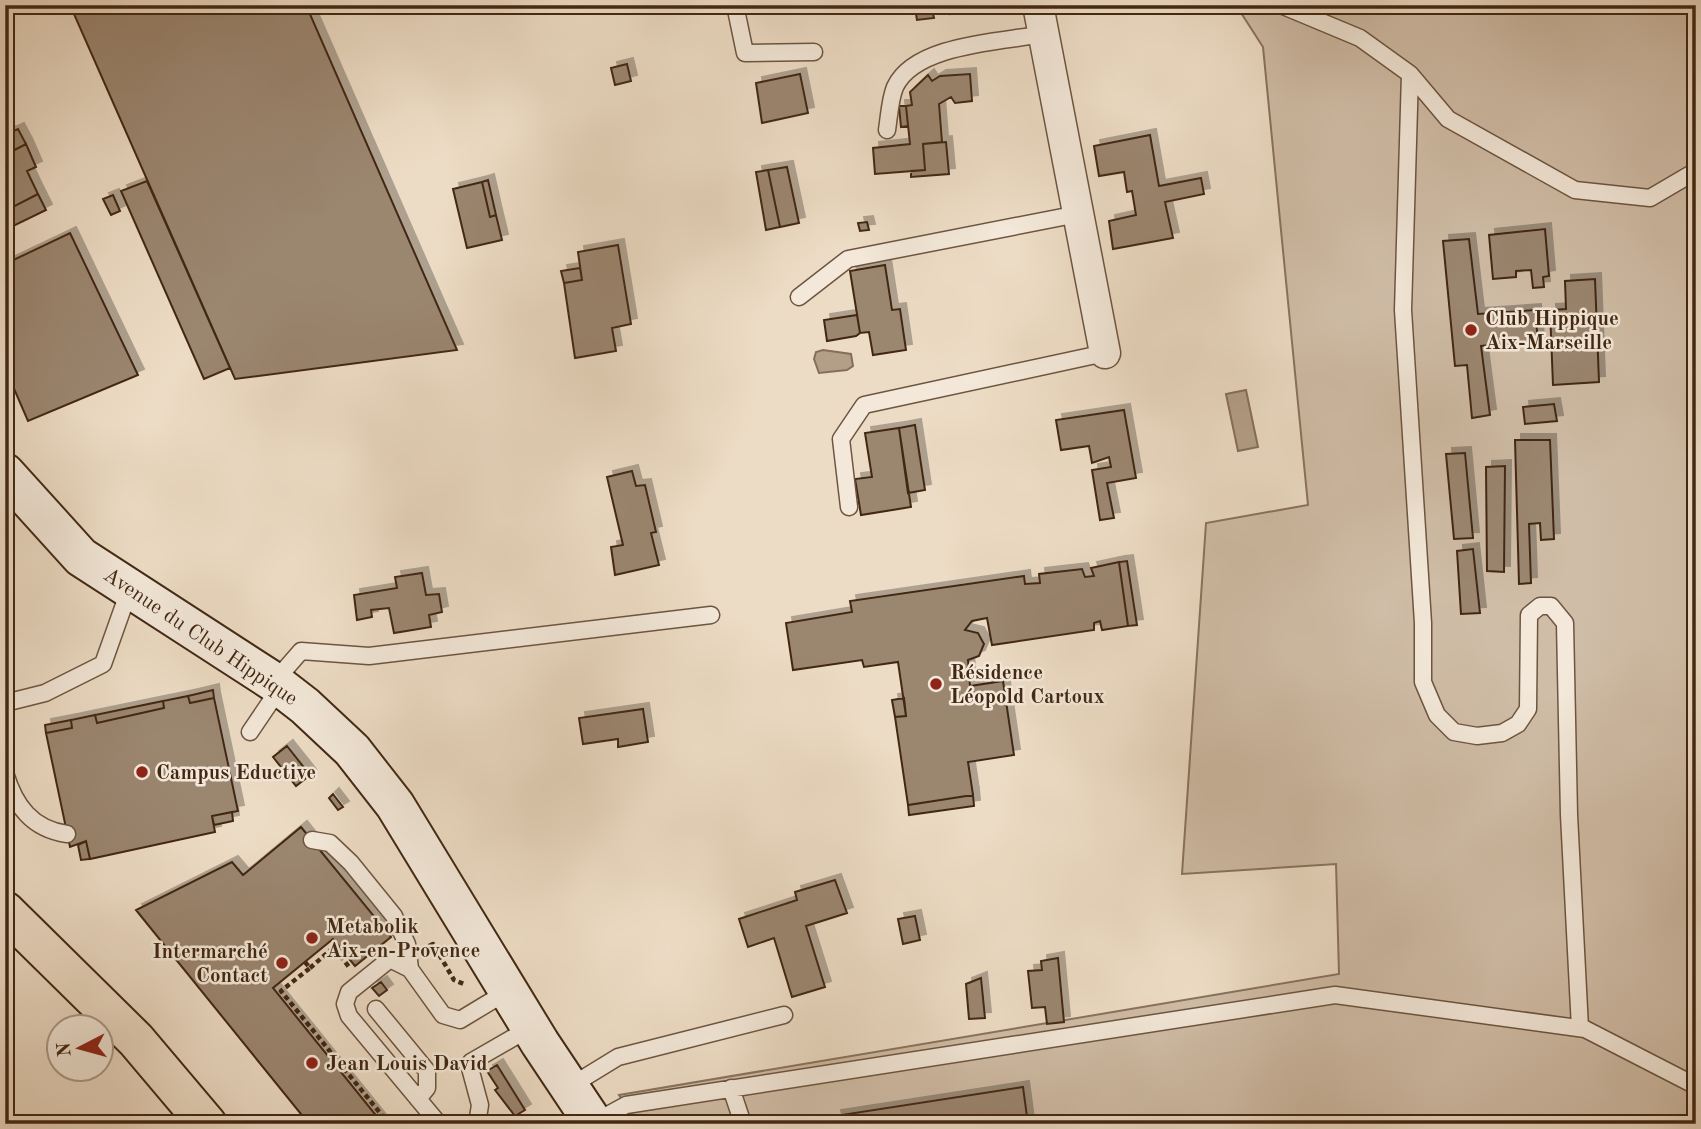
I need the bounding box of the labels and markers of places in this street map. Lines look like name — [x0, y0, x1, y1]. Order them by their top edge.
place label: Club Hippique Aix-Marseille — [1485, 309, 1619, 354]
marker: Club Hippique Aix-Marseille — [1463, 322, 1479, 338]
place label: Résidence Léopold Cartoux — [950, 663, 1105, 708]
marker: Résidence Léopold Cartoux — [928, 676, 944, 692]
place label: Campus Eductive — [156, 763, 316, 784]
marker: Campus Eductive — [134, 764, 150, 780]
place label: Metabolik Aix-en-Provence — [326, 917, 480, 962]
marker: Metabolik Aix-en-Provence — [304, 930, 320, 946]
place label: Intermarché Contact — [152, 942, 268, 987]
marker: Intermarché Contact — [274, 955, 290, 971]
place label: Jean Louis David — [326, 1054, 488, 1075]
marker: Jean Louis David — [304, 1055, 320, 1071]

